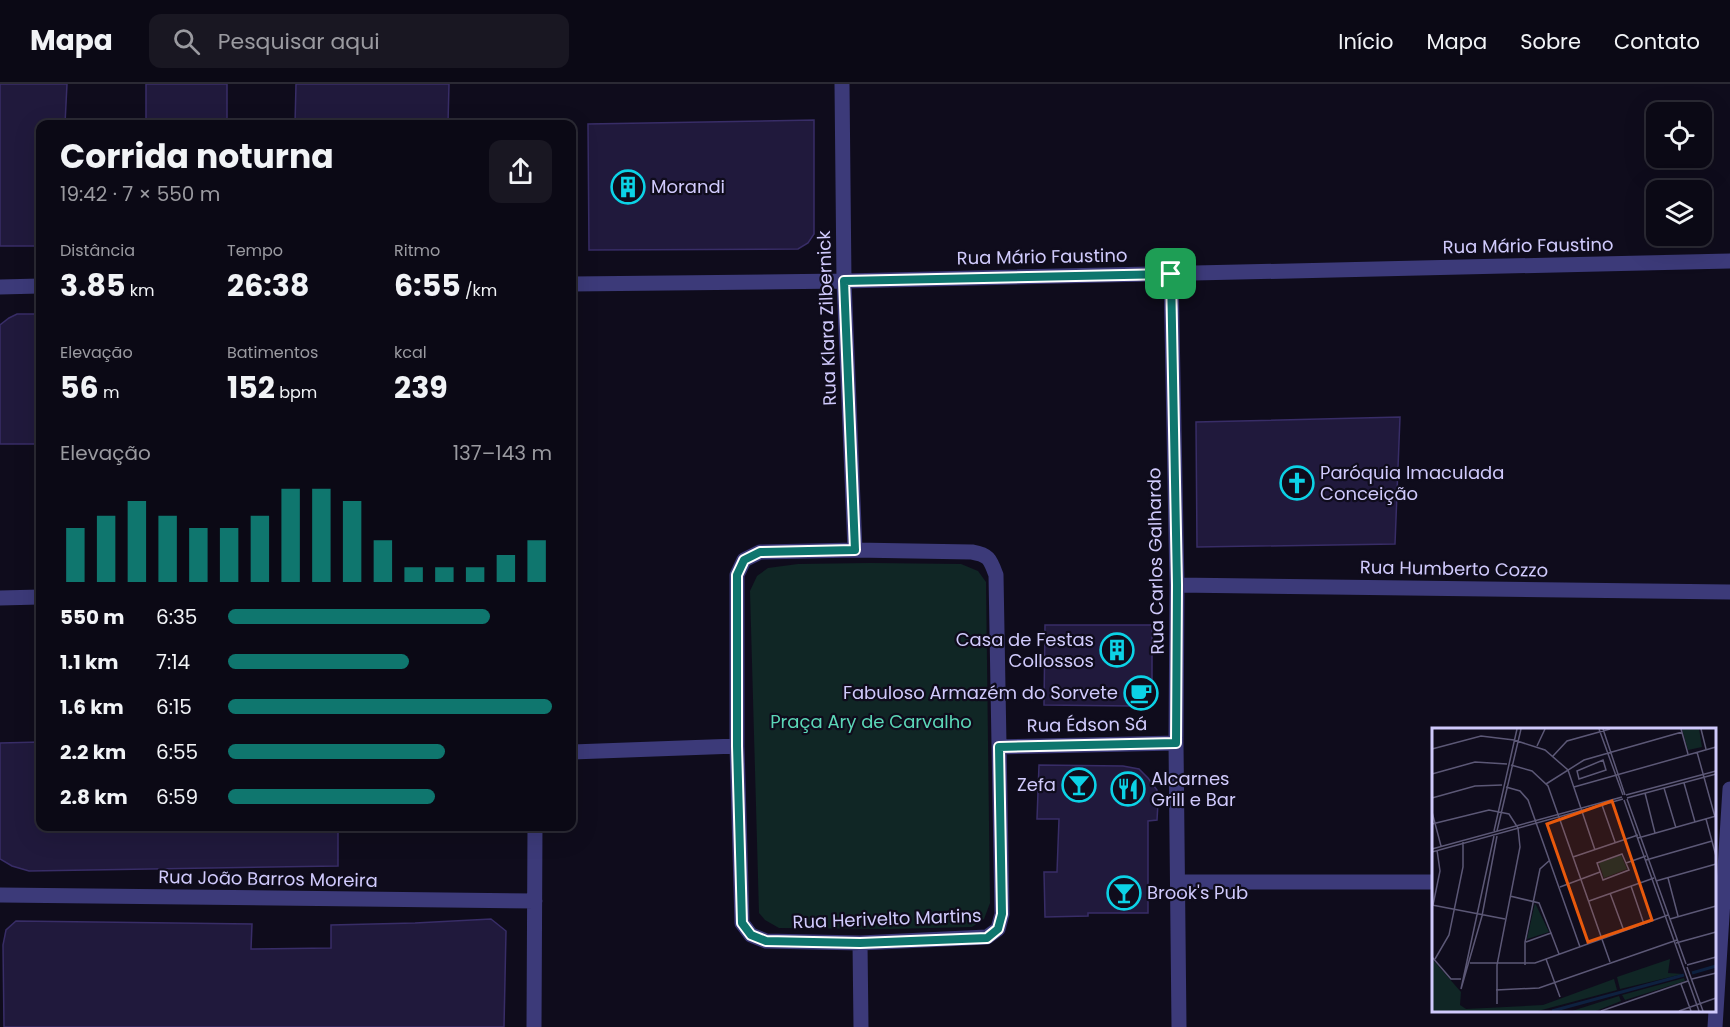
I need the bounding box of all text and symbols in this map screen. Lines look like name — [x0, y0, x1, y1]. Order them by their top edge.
search box — [149, 14, 569, 68]
text: Mapa — [30, 21, 113, 60]
icon: search — [170, 25, 203, 58]
text: Pesquisar aqui — [218, 26, 380, 57]
text: Início — [1338, 27, 1393, 56]
text: Mapa — [1426, 27, 1487, 56]
text: Sobre — [1520, 27, 1581, 56]
text: Contato — [1614, 27, 1700, 56]
map controls — [1646, 102, 1712, 246]
button: locate — [1646, 102, 1712, 168]
text: Corrida noturna — [60, 133, 334, 180]
button: share — [489, 140, 552, 203]
building icon: Morandi — [610, 169, 646, 205]
place label: Morandi — [651, 174, 725, 199]
text: 19:42 · 7 × 550 m — [60, 180, 220, 208]
button: layers — [1646, 180, 1712, 246]
street label: Rua Klara Zilbernick — [811, 229, 842, 406]
street label: Rua Mário Faustino — [1442, 232, 1614, 259]
text: Distância — [60, 239, 135, 262]
text: Tempo — [227, 239, 283, 262]
text: Ritmo — [394, 239, 440, 262]
street label: Rua Mário Faustino — [956, 243, 1128, 270]
pin — [1145, 248, 1196, 299]
icon: arrive — [1154, 257, 1187, 290]
text: 3.85 — [60, 264, 126, 307]
text: 26:38 — [227, 264, 309, 307]
text: 6:55 — [394, 264, 461, 307]
text: km — [126, 279, 155, 302]
text: /km — [461, 279, 497, 302]
text: Elevação — [60, 341, 133, 364]
text: Batimentos — [227, 341, 318, 364]
text: kcal — [394, 341, 427, 364]
text: 56 — [60, 366, 99, 409]
text: 152 — [227, 366, 275, 409]
text: 239 — [394, 366, 448, 409]
text: m — [99, 381, 119, 404]
text: bpm — [275, 381, 317, 404]
text: Elevação — [60, 439, 151, 467]
text: 137–143 m — [453, 439, 552, 467]
place label: Paróquia Imaculada Conceição — [1320, 460, 1504, 506]
church icon: Paróquia Imaculada Conceição — [1279, 465, 1315, 501]
street label: Rua Carlos Galhardo — [1141, 467, 1170, 655]
street label: Rua Humberto Cozzo — [1360, 554, 1548, 583]
text: 550 m — [60, 603, 124, 631]
text: 6:35 — [156, 603, 197, 631]
place label: Casa de Festas Collossos — [956, 627, 1094, 673]
building icon: Casa de Festas Collossos — [1099, 632, 1135, 668]
text: 1.1 km — [60, 648, 118, 676]
text: 7:14 — [156, 648, 190, 676]
cafe icon: Fabuloso Armazém do Sorvete — [1123, 675, 1159, 711]
place label: Fabuloso Armazém do Sorvete — [843, 680, 1118, 705]
text: 1.6 km — [60, 693, 124, 721]
text: 6:15 — [156, 693, 192, 721]
park label: Praça Ary de Carvalho — [770, 709, 972, 734]
street label: Rua Édson Sá — [1026, 711, 1148, 738]
inset map — [1432, 728, 1715, 1012]
text: 2.2 km — [60, 738, 126, 766]
text: 6:55 — [156, 738, 198, 766]
place label: Alcarnes Grill e Bar — [1151, 766, 1236, 812]
bar icon: Zefa — [1061, 767, 1097, 803]
restaurant icon: Alcarnes Grill e Bar — [1110, 771, 1146, 807]
place label: Zefa — [1017, 772, 1056, 797]
text: 2.8 km — [60, 783, 128, 811]
text: 6:59 — [156, 783, 198, 811]
street label: Rua João Barros Moreira — [158, 864, 378, 893]
bar icon: Brook's Pub — [1106, 875, 1142, 911]
place label: Brook's Pub — [1147, 880, 1248, 905]
street label: Rua Herivelto Martins — [792, 903, 982, 934]

